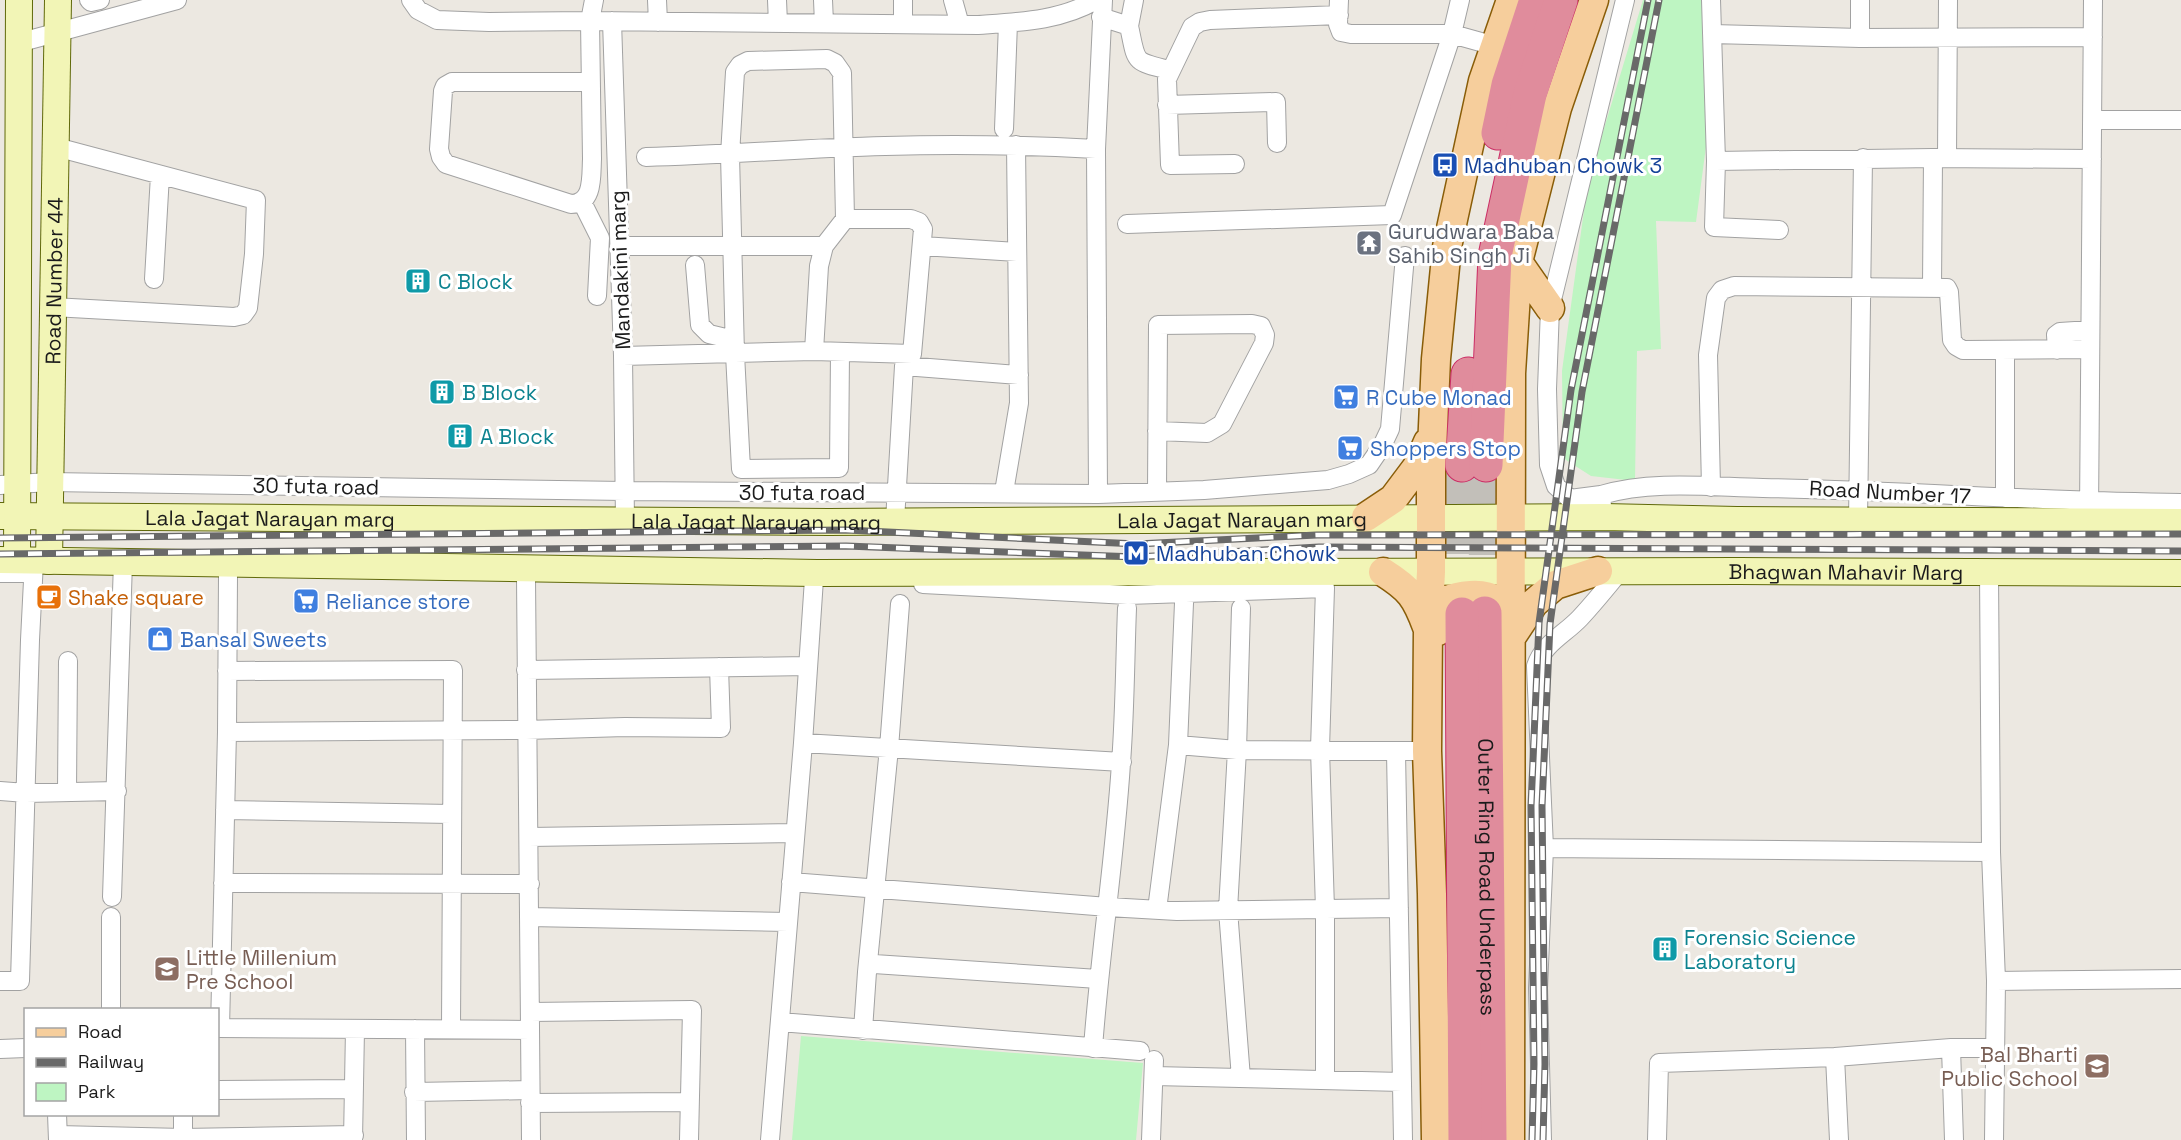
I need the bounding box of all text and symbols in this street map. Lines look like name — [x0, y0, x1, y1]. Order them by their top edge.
bus stop icon: Madhuban Chowk 3 — [1430, 150, 1460, 180]
place label: Madhuban Chowk 3 — [1464, 152, 1662, 179]
street label: Mandakini marg — [604, 190, 636, 350]
street label: Road Number 44 — [39, 197, 68, 365]
place label: Gurudwara Baba Sahib Singh Ji — [1388, 218, 1554, 269]
temple icon: Gurudwara Baba Sahib Singh Ji — [1354, 228, 1384, 258]
building icon: C Block — [403, 266, 433, 296]
place label: C Block — [438, 268, 513, 295]
building icon: B Block — [427, 377, 457, 407]
place label: B Block — [462, 379, 537, 406]
supermarket icon: R Cube Monad — [1331, 382, 1361, 412]
place label: R Cube Monad — [1366, 384, 1512, 411]
building icon: A Block — [445, 421, 475, 451]
place label: A Block — [480, 423, 554, 450]
supermarket icon: Shoppers Stop — [1335, 433, 1365, 463]
place label: Shoppers Stop — [1370, 435, 1521, 462]
street label: 30 futa road — [252, 471, 380, 501]
street label: Road Number 17 — [1809, 474, 1972, 510]
street label: 30 futa road — [739, 479, 865, 506]
street label: Lala Jagat Narayan marg — [145, 504, 395, 532]
street label: Lala Jagat Narayan marg — [1117, 505, 1367, 534]
street label: Lala Jagat Narayan marg — [631, 507, 881, 536]
metro station icon: Madhuban Chowk — [1121, 538, 1151, 568]
place label: Madhuban Chowk — [1156, 540, 1336, 567]
street label: Bhagwan Mahavir Marg — [1728, 557, 1963, 586]
cafe icon: Shake square — [34, 582, 64, 612]
place label: Shake square — [68, 584, 204, 611]
supermarket icon: Reliance store — [291, 586, 321, 616]
place label: Reliance store — [326, 588, 470, 615]
shop icon: Bansal Sweets — [145, 624, 175, 654]
place label: Bansal Sweets — [180, 626, 327, 653]
street label: Outer Ring Road Underpass — [1473, 738, 1502, 1016]
place label: Forensic Science Laboratory — [1684, 924, 1856, 975]
building icon: Forensic Science Laboratory — [1650, 934, 1680, 964]
place label: Little Millenium Pre School — [186, 944, 337, 995]
school or university icon: Little Millenium Pre School — [152, 954, 182, 984]
legend — [24, 1008, 219, 1116]
text: Road — [78, 1020, 122, 1043]
place label: Bal Bharti Public School — [1941, 1041, 2078, 1092]
text: Railway — [78, 1050, 144, 1073]
school or university icon: Bal Bharti Public School — [2082, 1051, 2112, 1081]
text: Park — [78, 1080, 116, 1103]

